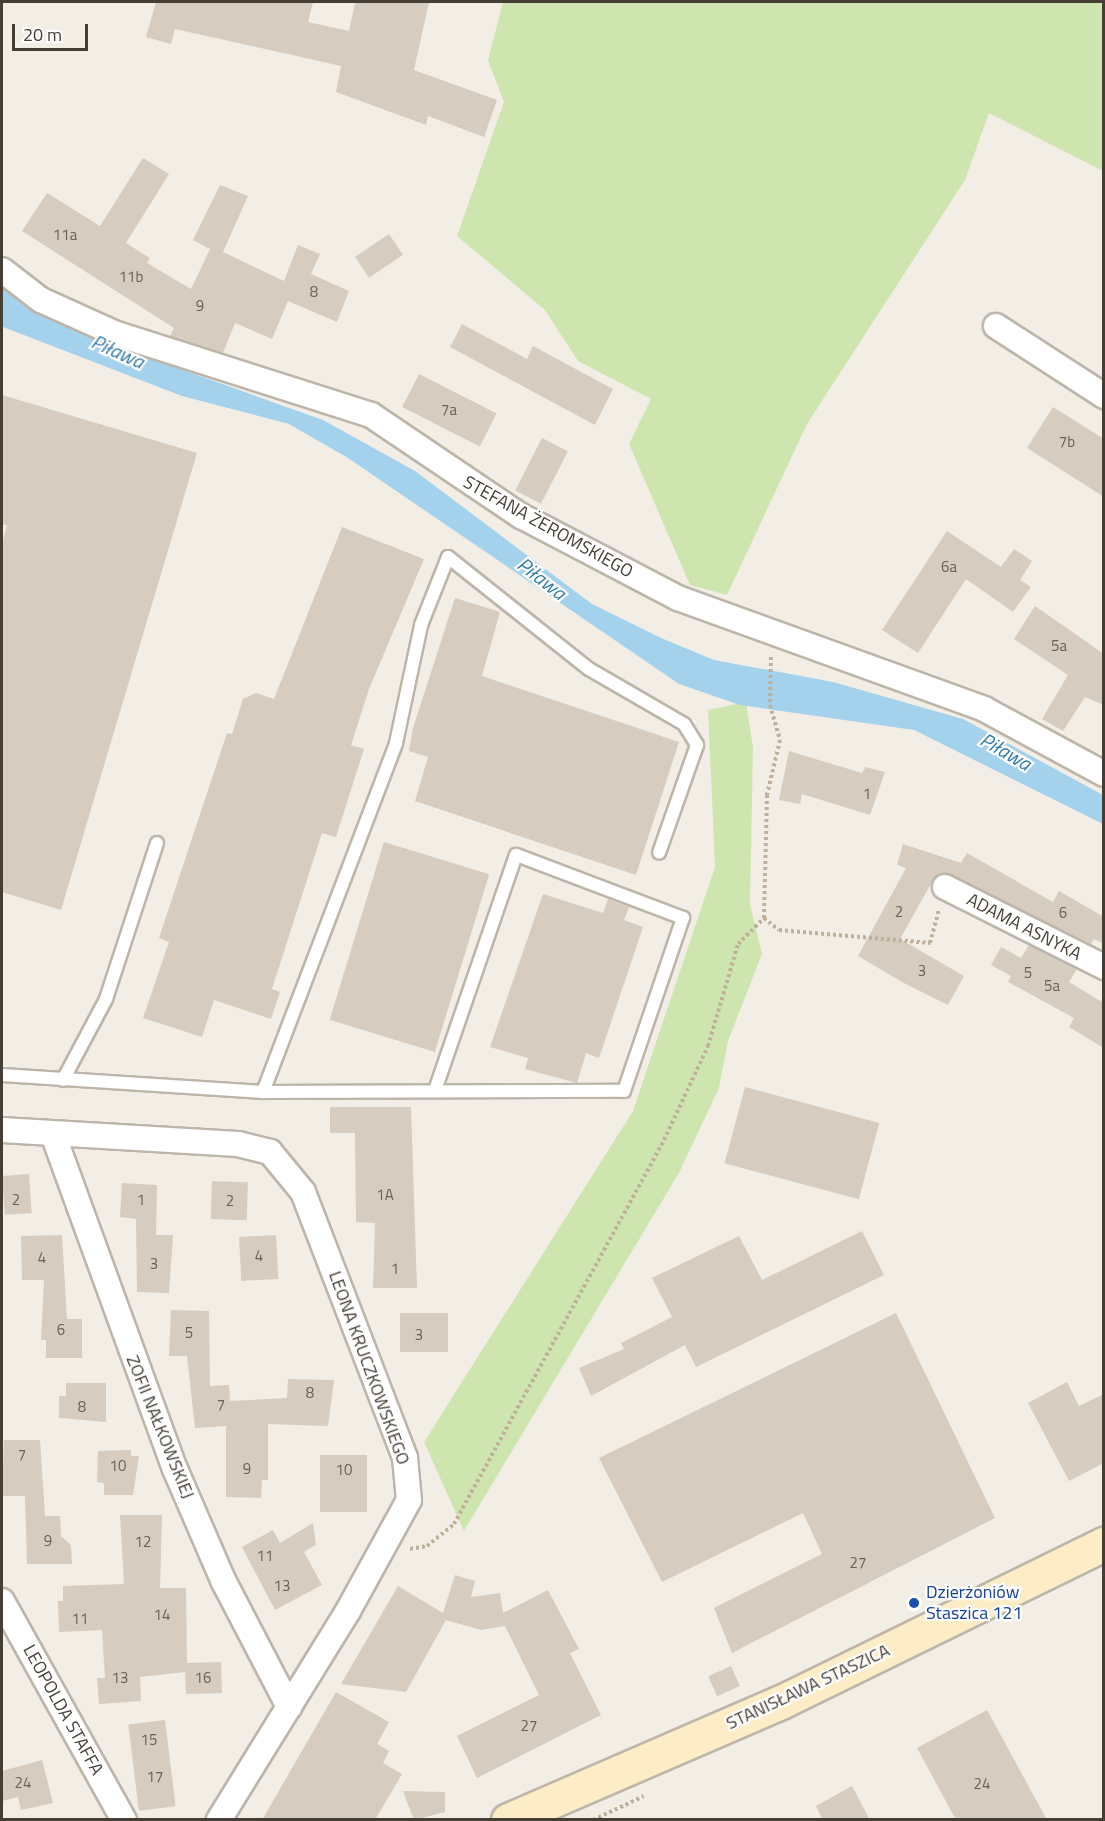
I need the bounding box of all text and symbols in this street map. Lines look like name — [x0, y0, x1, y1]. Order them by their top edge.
scale bar — [15, 12, 92, 50]
text: 20 m — [23, 21, 62, 48]
house number: 11a — [53, 226, 77, 244]
house number: 11b — [119, 268, 143, 286]
house number: 8 — [310, 283, 318, 301]
house number: 9 — [196, 297, 204, 315]
water label: Piława — [88, 329, 148, 373]
house number: 7a — [441, 401, 457, 419]
house number: 7b — [1059, 433, 1075, 451]
street label: STEFANA ŻEROMSKIEGO — [459, 471, 637, 583]
water label: Piława — [513, 552, 571, 604]
house number: 6a — [941, 558, 957, 576]
house number: 5a — [1051, 637, 1067, 655]
water label: Piława — [976, 727, 1036, 775]
house number: 1 — [863, 785, 871, 803]
street label: ADAMA ASNYKA — [963, 889, 1085, 965]
house number: 2 — [895, 903, 903, 921]
house number: 6 — [1059, 904, 1067, 922]
house number: 3 — [918, 962, 926, 980]
house number: 5 — [1024, 964, 1032, 982]
house number: 5a — [1044, 977, 1060, 995]
house number: 1A — [376, 1186, 394, 1204]
house number: 2 — [12, 1191, 20, 1209]
house number: 1 — [137, 1191, 145, 1209]
house number: 2 — [226, 1192, 234, 1210]
house number: 4 — [255, 1247, 263, 1265]
house number: 4 — [38, 1249, 46, 1267]
house number: 3 — [150, 1255, 158, 1273]
house number: 1 — [391, 1260, 399, 1278]
street label: LEONA KRUCZKOWSKIEGO — [324, 1268, 414, 1468]
house number: 6 — [57, 1321, 65, 1339]
house number: 5 — [185, 1324, 193, 1342]
house number: 3 — [415, 1326, 423, 1344]
street label: ZOFII NAŁKOWSKIEJ — [121, 1352, 199, 1502]
house number: 8 — [306, 1384, 314, 1402]
house number: 7 — [217, 1396, 225, 1414]
house number: 8 — [78, 1398, 86, 1416]
house number: 7 — [18, 1446, 26, 1464]
house number: 10 — [110, 1457, 126, 1475]
house number: 9 — [243, 1460, 251, 1478]
house number: 10 — [336, 1461, 352, 1479]
house number: 9 — [44, 1532, 52, 1550]
house number: 12 — [135, 1533, 151, 1551]
house number: 11 — [257, 1547, 273, 1565]
house number: 27 — [850, 1554, 866, 1572]
house number: 13 — [274, 1577, 290, 1595]
place label: Dzierżoniów Staszica 121 — [926, 1582, 1022, 1624]
marker: Dzierżoniów Staszica 121 — [907, 1596, 921, 1610]
house number: 14 — [154, 1606, 170, 1624]
house number: 11 — [72, 1610, 88, 1628]
street label: STANISŁAWA STASZICA — [723, 1640, 893, 1734]
street label: LEOPOLDA STAFFA — [18, 1641, 108, 1779]
house number: 13 — [112, 1669, 128, 1687]
house number: 16 — [195, 1669, 211, 1687]
house number: 27 — [521, 1717, 537, 1735]
house number: 15 — [141, 1731, 157, 1749]
house number: 17 — [147, 1768, 163, 1786]
house number: 24 — [15, 1774, 31, 1792]
house number: 24 — [974, 1775, 990, 1793]

